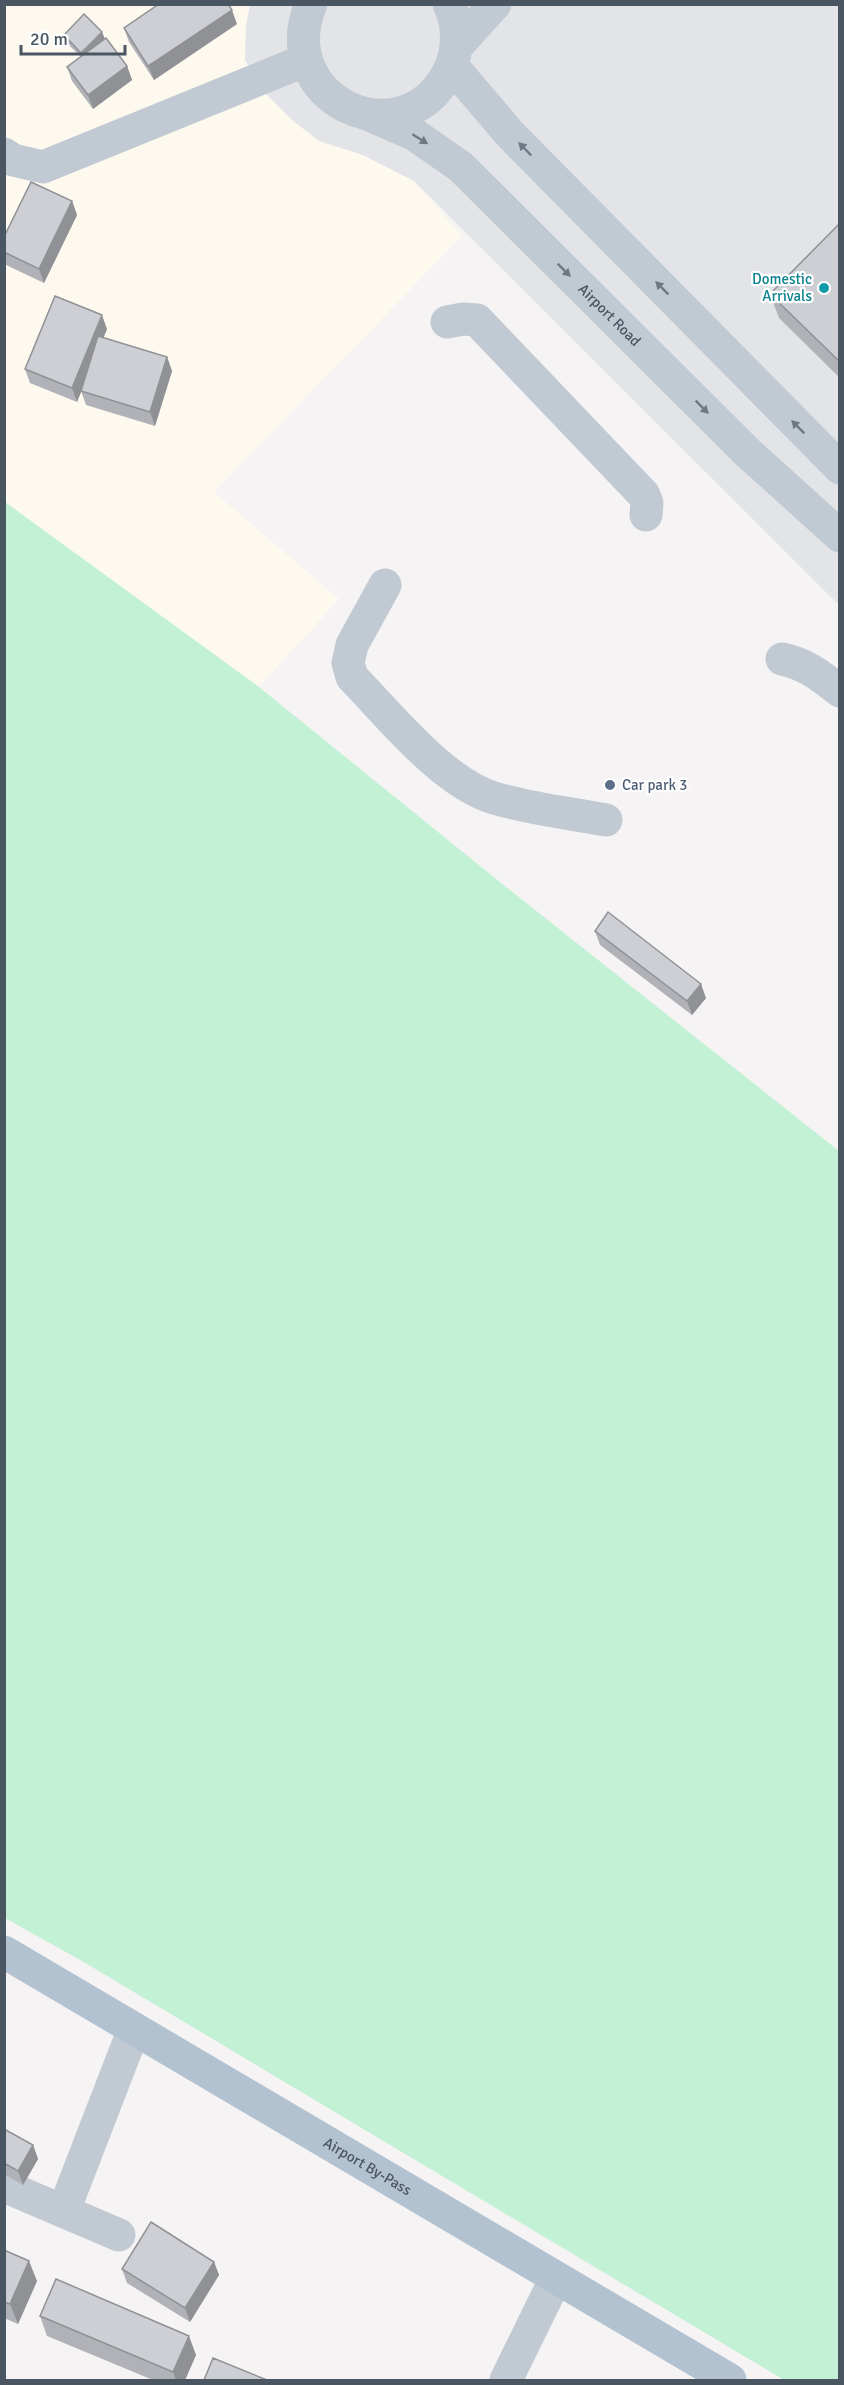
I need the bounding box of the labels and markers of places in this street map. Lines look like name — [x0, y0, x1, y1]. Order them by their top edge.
place label: Domestic Arrivals — [752, 270, 812, 305]
marker: Domestic Arrivals — [817, 281, 831, 295]
place label: Car park 3 — [622, 776, 687, 794]
marker: Car park 3 — [603, 778, 617, 792]

